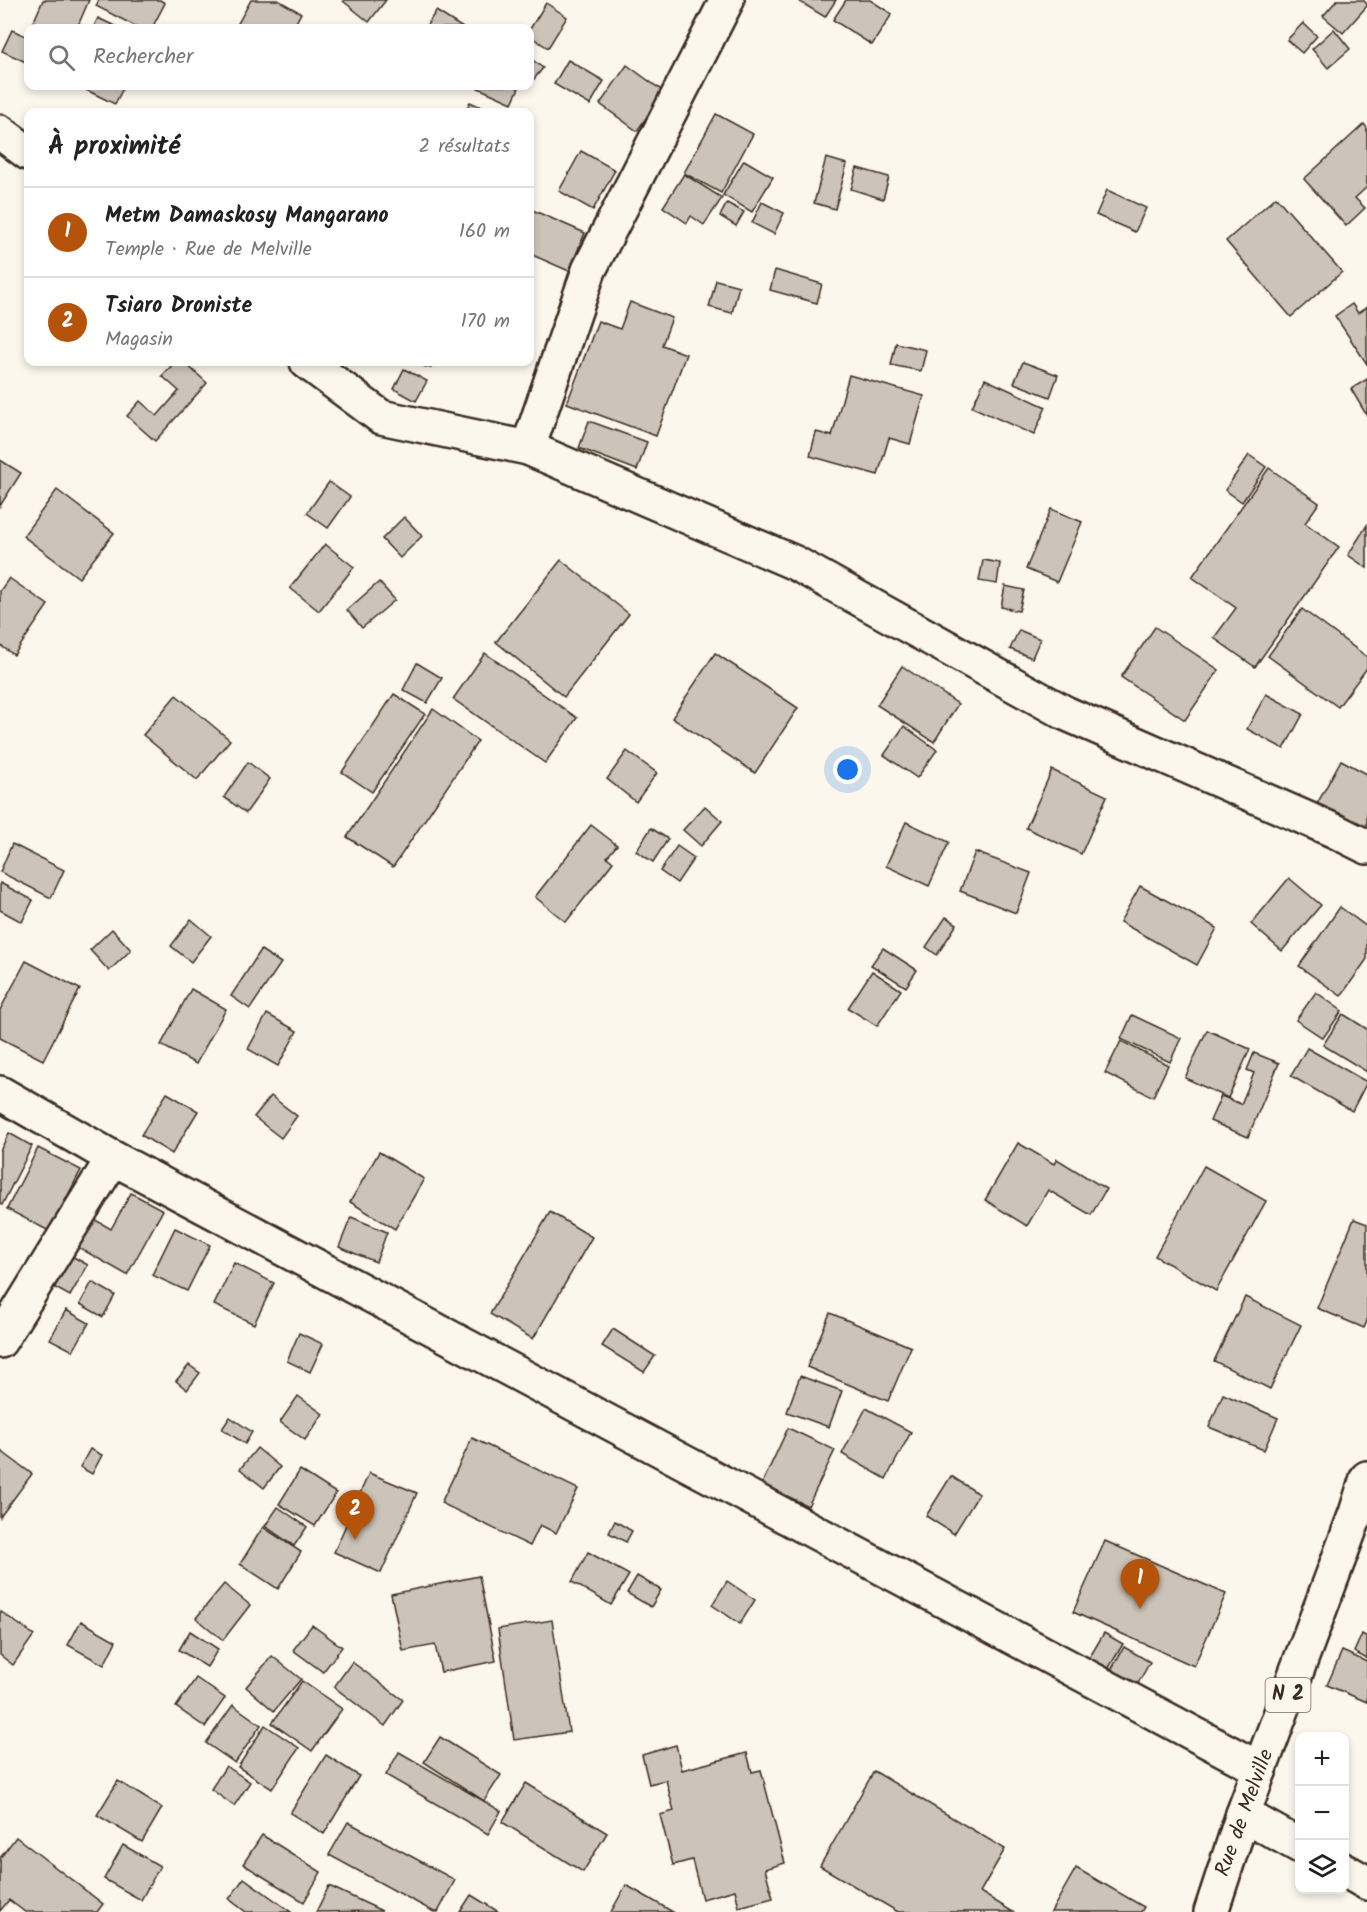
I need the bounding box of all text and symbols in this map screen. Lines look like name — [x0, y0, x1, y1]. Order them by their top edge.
search box — [24, 24, 534, 90]
text: Rechercher — [93, 40, 193, 75]
icon: search — [45, 41, 78, 74]
text: À proximité — [48, 126, 180, 168]
text: 2 résultats — [419, 131, 510, 163]
text: Metm Damaskosy Mangarano — [105, 199, 388, 234]
text: 1 — [64, 216, 71, 248]
text: 160 m — [459, 216, 510, 248]
text: Temple · Rue de Melville — [105, 234, 312, 266]
text: Tsiaro Droniste — [105, 289, 252, 324]
text: 2 — [62, 306, 73, 338]
text: 170 m — [461, 306, 510, 338]
text: Magasin — [105, 324, 173, 356]
your location — [833, 755, 862, 784]
pin: 2 — [336, 1490, 374, 1540]
pin: 1 — [1120, 1560, 1160, 1609]
road number: N 2 — [1266, 1678, 1310, 1712]
map controls — [1295, 1732, 1349, 1894]
button: + — [1295, 1732, 1349, 1786]
street label: Rue de Melville — [1207, 1744, 1283, 1881]
button: − — [1295, 1786, 1349, 1840]
button: layers — [1295, 1840, 1349, 1894]

